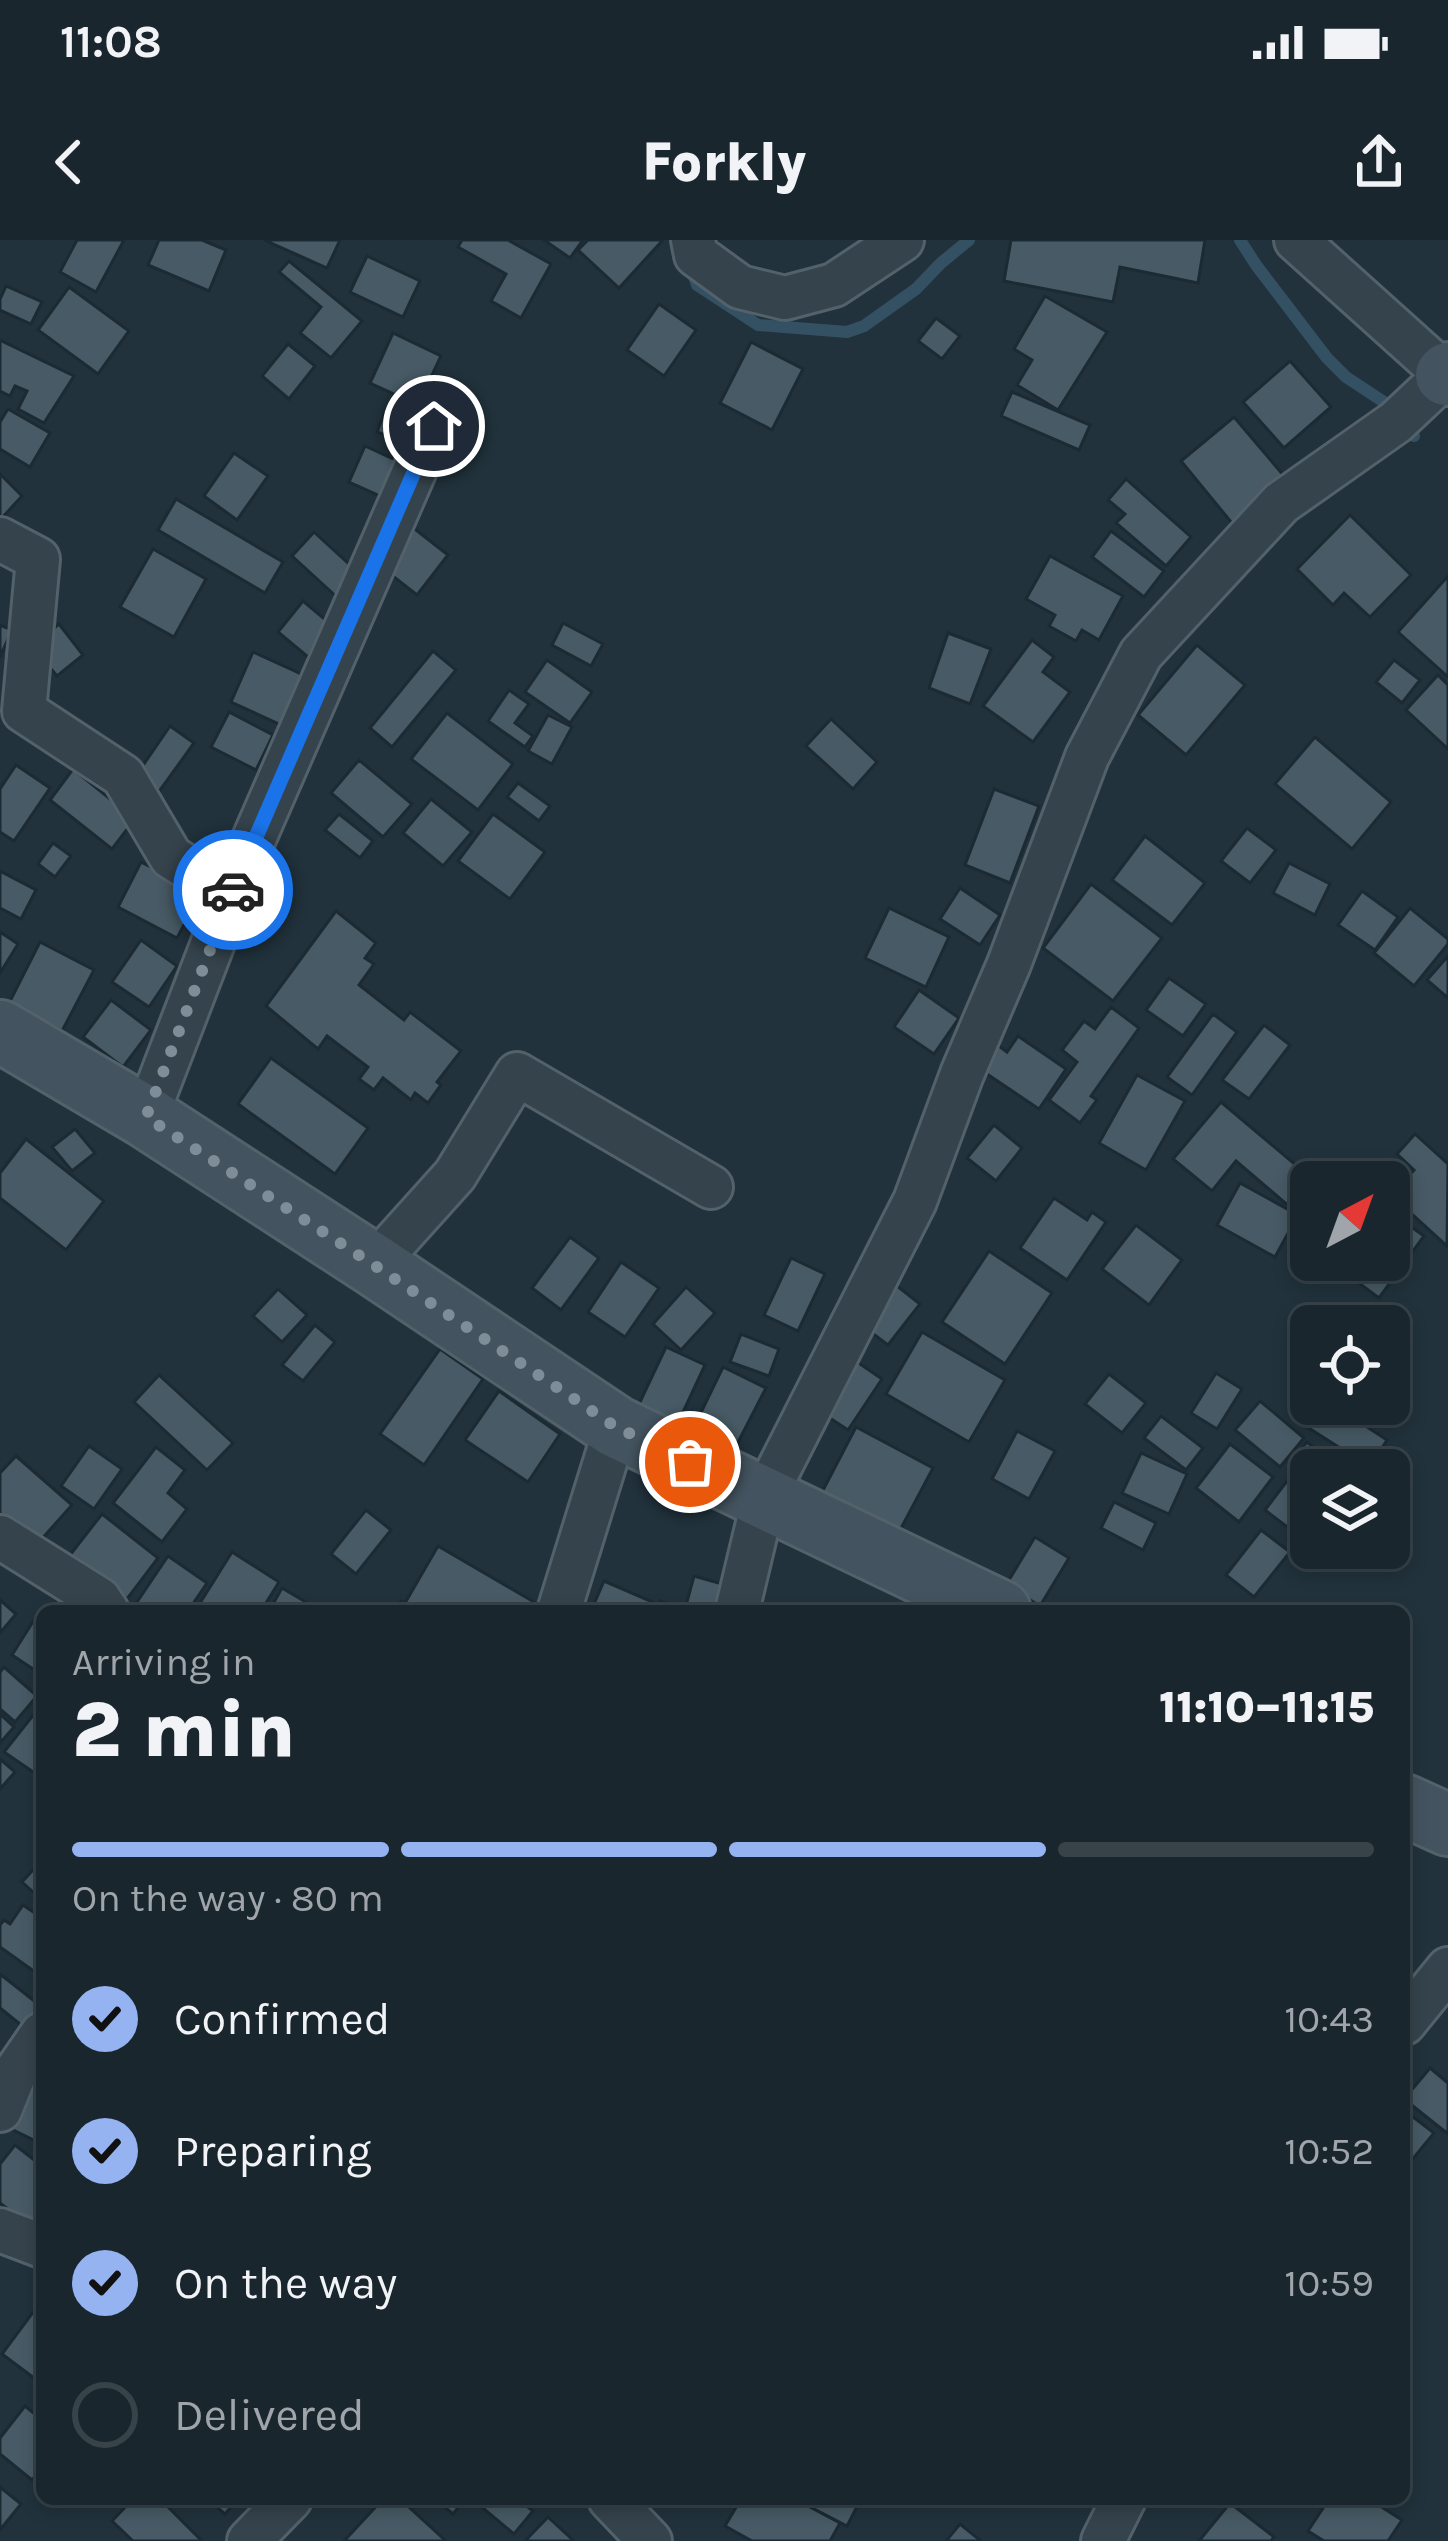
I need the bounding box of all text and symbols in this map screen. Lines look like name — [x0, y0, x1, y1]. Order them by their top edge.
text: 11:08 — [60, 16, 162, 68]
icon: back — [36, 129, 102, 195]
icon: share — [1346, 129, 1412, 195]
text: Forkly — [642, 130, 806, 194]
pin — [383, 375, 485, 477]
icon: home — [401, 393, 467, 459]
courier — [173, 830, 293, 950]
icon: car — [200, 857, 266, 923]
north arrow — [1290, 1161, 1410, 1281]
map controls — [1290, 1161, 1410, 1569]
button: locate — [1290, 1305, 1410, 1425]
pin — [639, 1411, 741, 1513]
icon: bag — [657, 1429, 723, 1495]
button: layers — [1290, 1449, 1410, 1569]
text: Arriving in — [72, 1639, 255, 1685]
text: 11:10–11:15 — [1159, 1681, 1374, 1733]
text: 2 min — [72, 1684, 296, 1776]
text: On the way · 80 m — [72, 1875, 384, 1921]
icon: check — [72, 1986, 138, 2052]
text: Confirmed — [174, 1993, 390, 2045]
text: 10:43 — [1284, 1996, 1374, 2042]
icon: check — [72, 2118, 138, 2184]
text: Preparing — [174, 2125, 372, 2177]
text: 10:52 — [1284, 2128, 1374, 2174]
icon: check — [72, 2250, 138, 2316]
text: On the way — [174, 2257, 397, 2309]
text: 10:59 — [1284, 2260, 1374, 2306]
text: Delivered — [174, 2389, 365, 2441]

